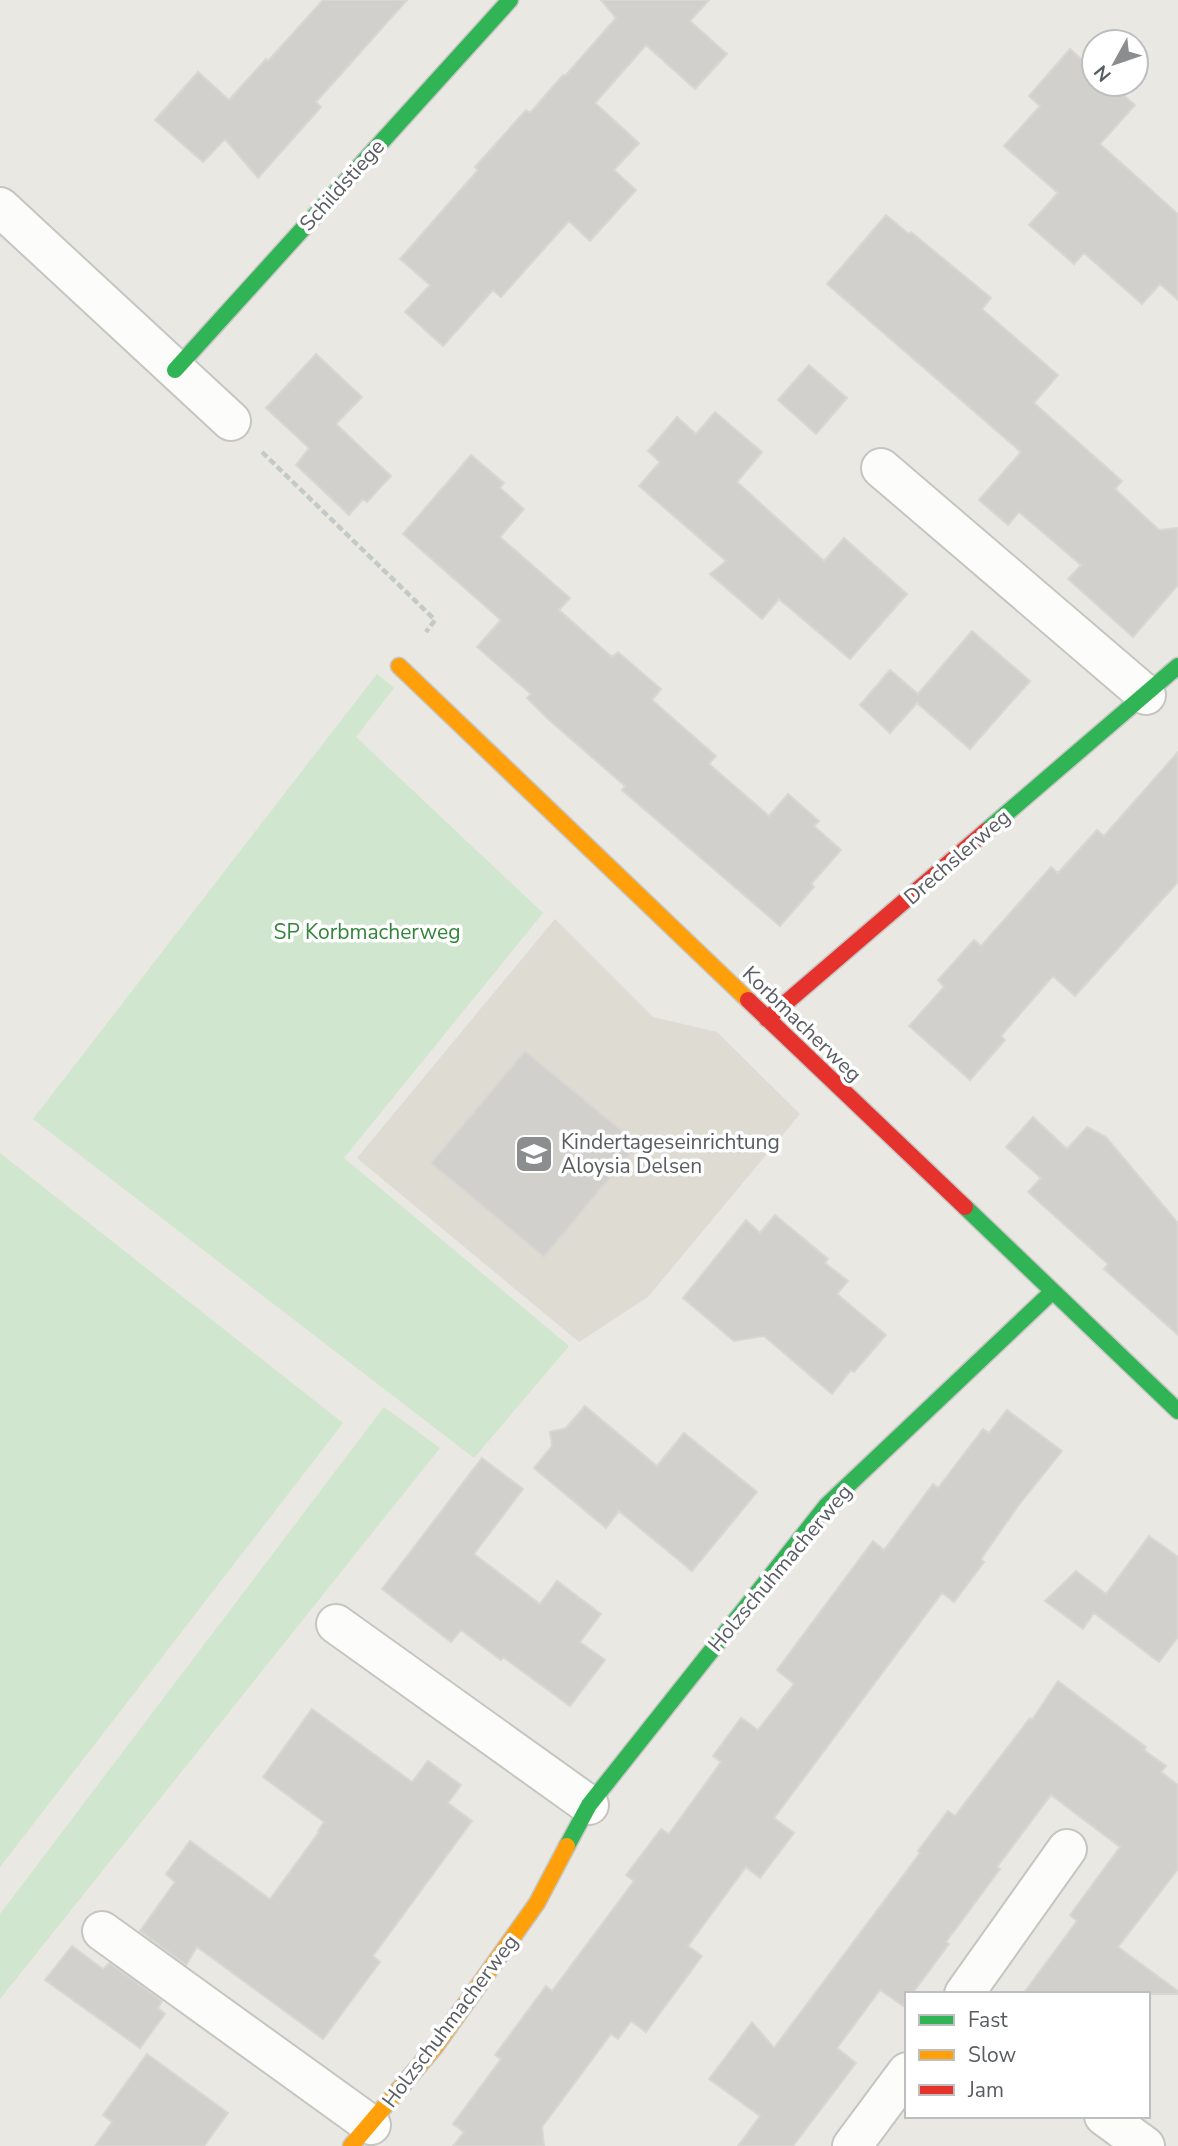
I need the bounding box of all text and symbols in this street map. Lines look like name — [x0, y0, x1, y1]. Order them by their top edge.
north arrow — [1080, 28, 1150, 98]
text: N — [1088, 59, 1117, 87]
street label: Schildstiege — [293, 133, 391, 237]
street label: Drechslerweg — [898, 803, 1016, 911]
park label: SP Korbmacherweg — [274, 918, 461, 946]
street label: Korbmacherweg — [736, 960, 868, 1088]
place label: Kindertageseinrichtung Aloysia Delsen — [561, 1128, 780, 1180]
school or university icon: Kindertageseinrichtung Aloysia Delsen — [513, 1133, 555, 1175]
street label: Holzschuhmacherweg — [702, 1479, 858, 1657]
street label: Holzschuhmacherweg — [376, 1929, 524, 2113]
legend — [905, 1992, 1150, 2118]
text: Fast — [968, 2006, 1008, 2034]
text: Slow — [968, 2041, 1017, 2069]
text: Jam — [967, 2076, 1004, 2104]

